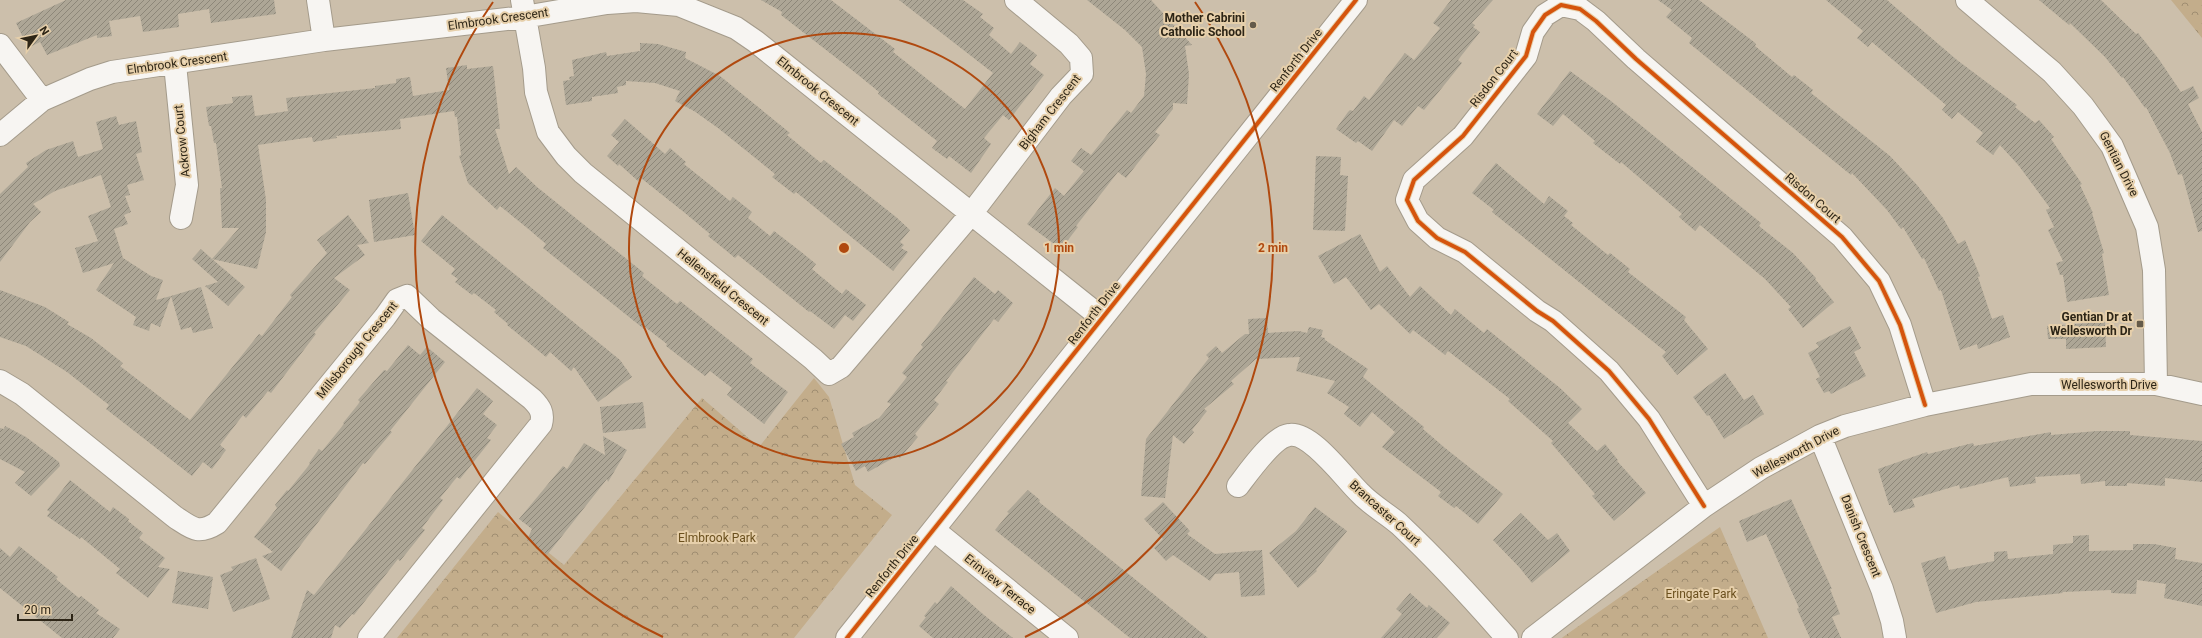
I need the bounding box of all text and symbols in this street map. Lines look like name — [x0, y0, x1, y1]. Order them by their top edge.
street label: Elmbrook Crescent — [447, 5, 549, 33]
place label: Mother Cabrini Catholic School — [1161, 11, 1245, 39]
north arrow — [16, 16, 56, 56]
marker: Mother Cabrini Catholic School — [1248, 20, 1258, 30]
text: N — [36, 24, 52, 38]
street label: Renforth Drive — [1267, 26, 1325, 94]
street label: Risdon Court — [1467, 46, 1521, 110]
street label: Elmbrook Crescent — [126, 49, 228, 77]
street label: Elmbrook Crescent — [774, 54, 862, 128]
street label: Bigham Crescent — [1016, 72, 1084, 152]
street label: Ackrow Court — [171, 104, 193, 178]
street label: Gentian Drive — [2097, 129, 2141, 199]
street label: Risdon Court — [1782, 170, 1844, 226]
centre of rings — [837, 241, 851, 255]
text: 1 min — [1044, 241, 1074, 255]
text: 2 min — [1258, 241, 1288, 255]
street label: Hellensfield Crescent — [675, 246, 771, 328]
street label: Renforth Drive — [1065, 279, 1123, 347]
street label: Millsborough Crescent — [314, 299, 400, 401]
place label: Gentian Dr at Wellesworth Dr — [2050, 310, 2133, 338]
marker: Gentian Dr at Wellesworth Dr — [2135, 319, 2145, 329]
street label: Wellesworth Drive — [2061, 378, 2157, 392]
street label: Wellesworth Drive — [1750, 423, 1842, 481]
street label: Brancaster Court — [1347, 478, 1423, 548]
street label: Danish Crescent — [1838, 493, 1884, 579]
park label: Elmbrook Park — [678, 531, 757, 545]
street label: Renforth Drive — [863, 532, 921, 600]
street label: Erinview Terrace — [962, 551, 1038, 617]
park label: Eringate Park — [1665, 587, 1737, 601]
scale bar — [18, 596, 72, 622]
text: 20 m — [24, 603, 51, 617]

